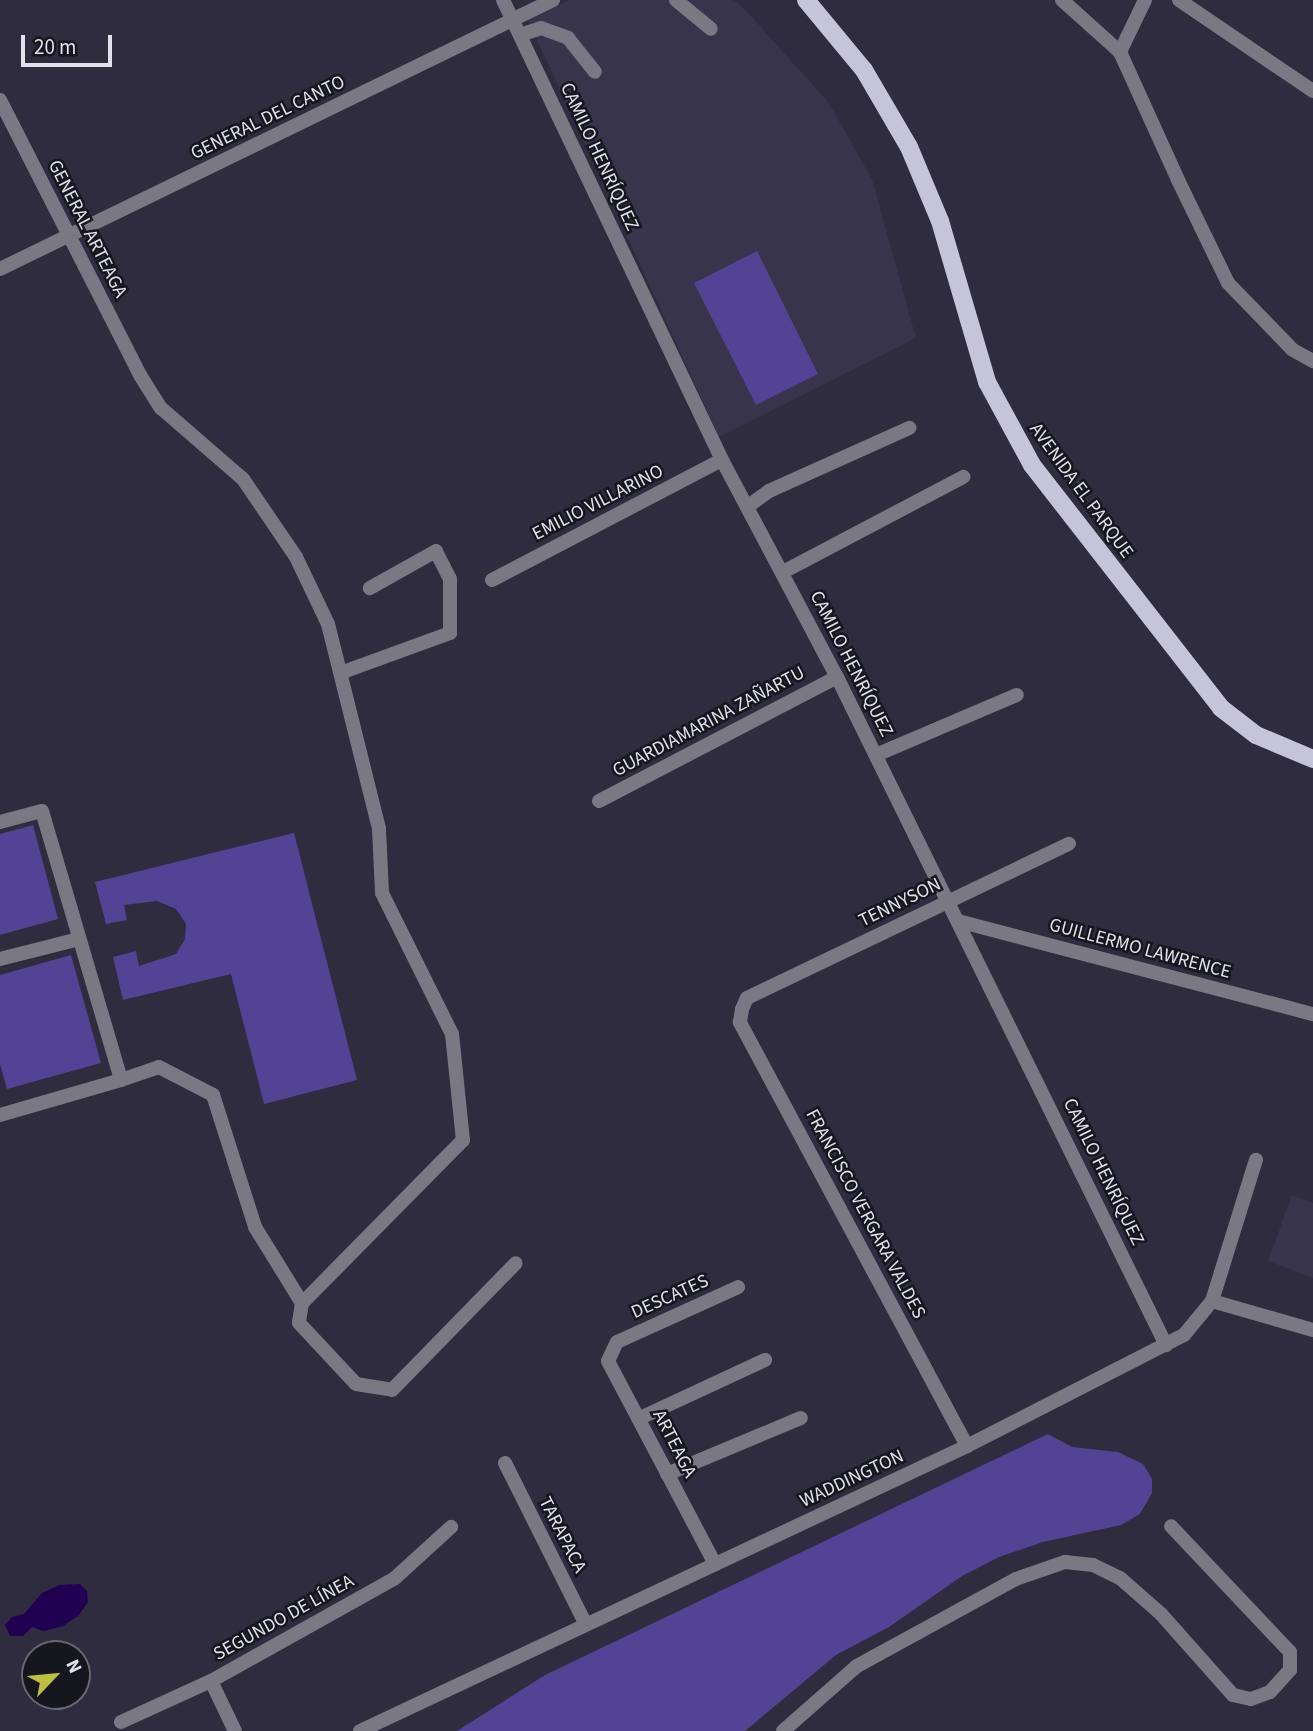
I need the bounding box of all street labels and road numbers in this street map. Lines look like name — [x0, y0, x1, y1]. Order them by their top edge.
street label: GENERAL DEL CANTO — [187, 71, 349, 165]
street label: CAMILO HENRÍQUEZ — [555, 79, 643, 235]
street label: GENERAL ARTEAGA — [42, 156, 132, 302]
street label: AVENIDA EL PARQUE — [1024, 419, 1138, 563]
street label: EMILIO VILLARINO — [529, 460, 667, 546]
street label: CAMILO HENRÍQUEZ — [804, 587, 898, 741]
street label: GUARDIAMARINA ZAÑARTU — [609, 662, 809, 782]
street label: TENNYSON — [855, 873, 945, 933]
street label: GUILLERMO LAWRENCE — [1047, 914, 1233, 984]
street label: CAMILO HENRÍQUEZ — [1058, 1095, 1148, 1249]
street label: FRANCISCO VERGARA VALDES — [800, 1105, 930, 1323]
street label: DESCATES — [628, 1270, 712, 1324]
street label: ARTEAGA — [647, 1406, 701, 1482]
street label: WADDINGTON — [796, 1445, 908, 1513]
street label: TARAPACA — [533, 1493, 591, 1577]
street label: SEGUNDO DE LÍNEA — [210, 1570, 358, 1666]

